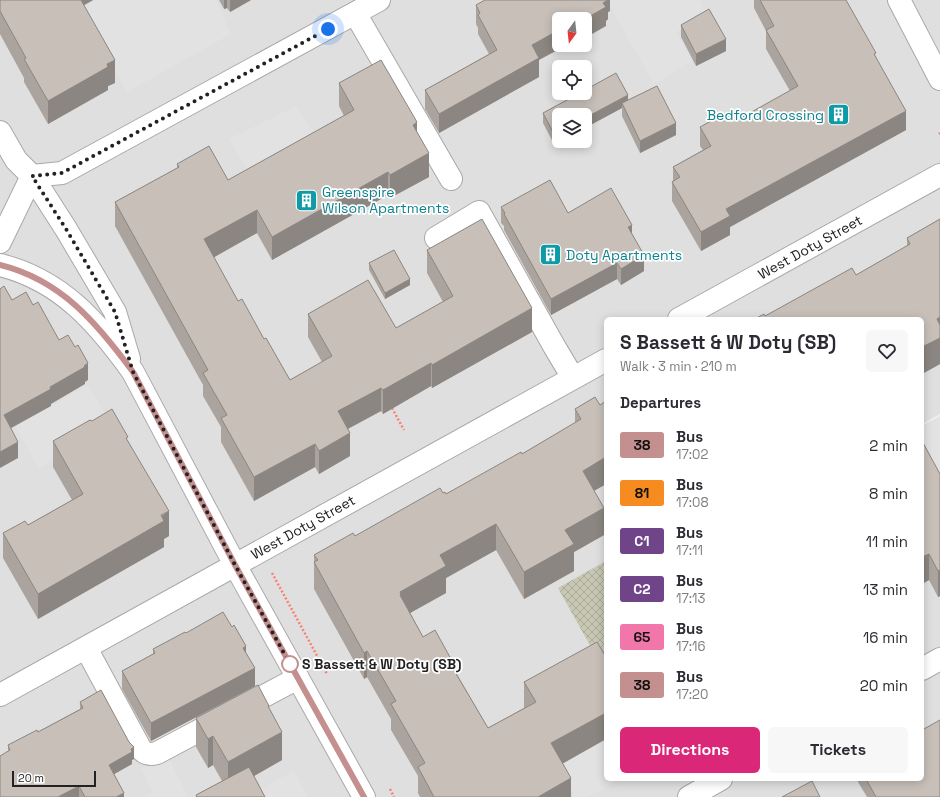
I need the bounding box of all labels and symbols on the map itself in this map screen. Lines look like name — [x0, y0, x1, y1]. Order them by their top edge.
north arrow — [552, 12, 592, 52]
your location — [318, 19, 338, 39]
building icon: Bedford Crossing — [826, 102, 852, 128]
place label: Bedford Crossing — [707, 106, 824, 124]
place label: Greenspire Wilson Apartments — [322, 183, 449, 217]
building icon: Greenspire Wilson Apartments — [294, 187, 320, 213]
street label: West Doty Street — [755, 211, 865, 283]
building icon: Doty Apartments — [538, 242, 564, 268]
place label: Doty Apartments — [566, 246, 682, 264]
street label: West Doty Street — [248, 491, 358, 563]
marker: S Bassett & W Doty (SB) — [281, 655, 299, 673]
place label: S Bassett & W Doty (SB) — [302, 655, 461, 673]
scale bar — [12, 769, 96, 788]

